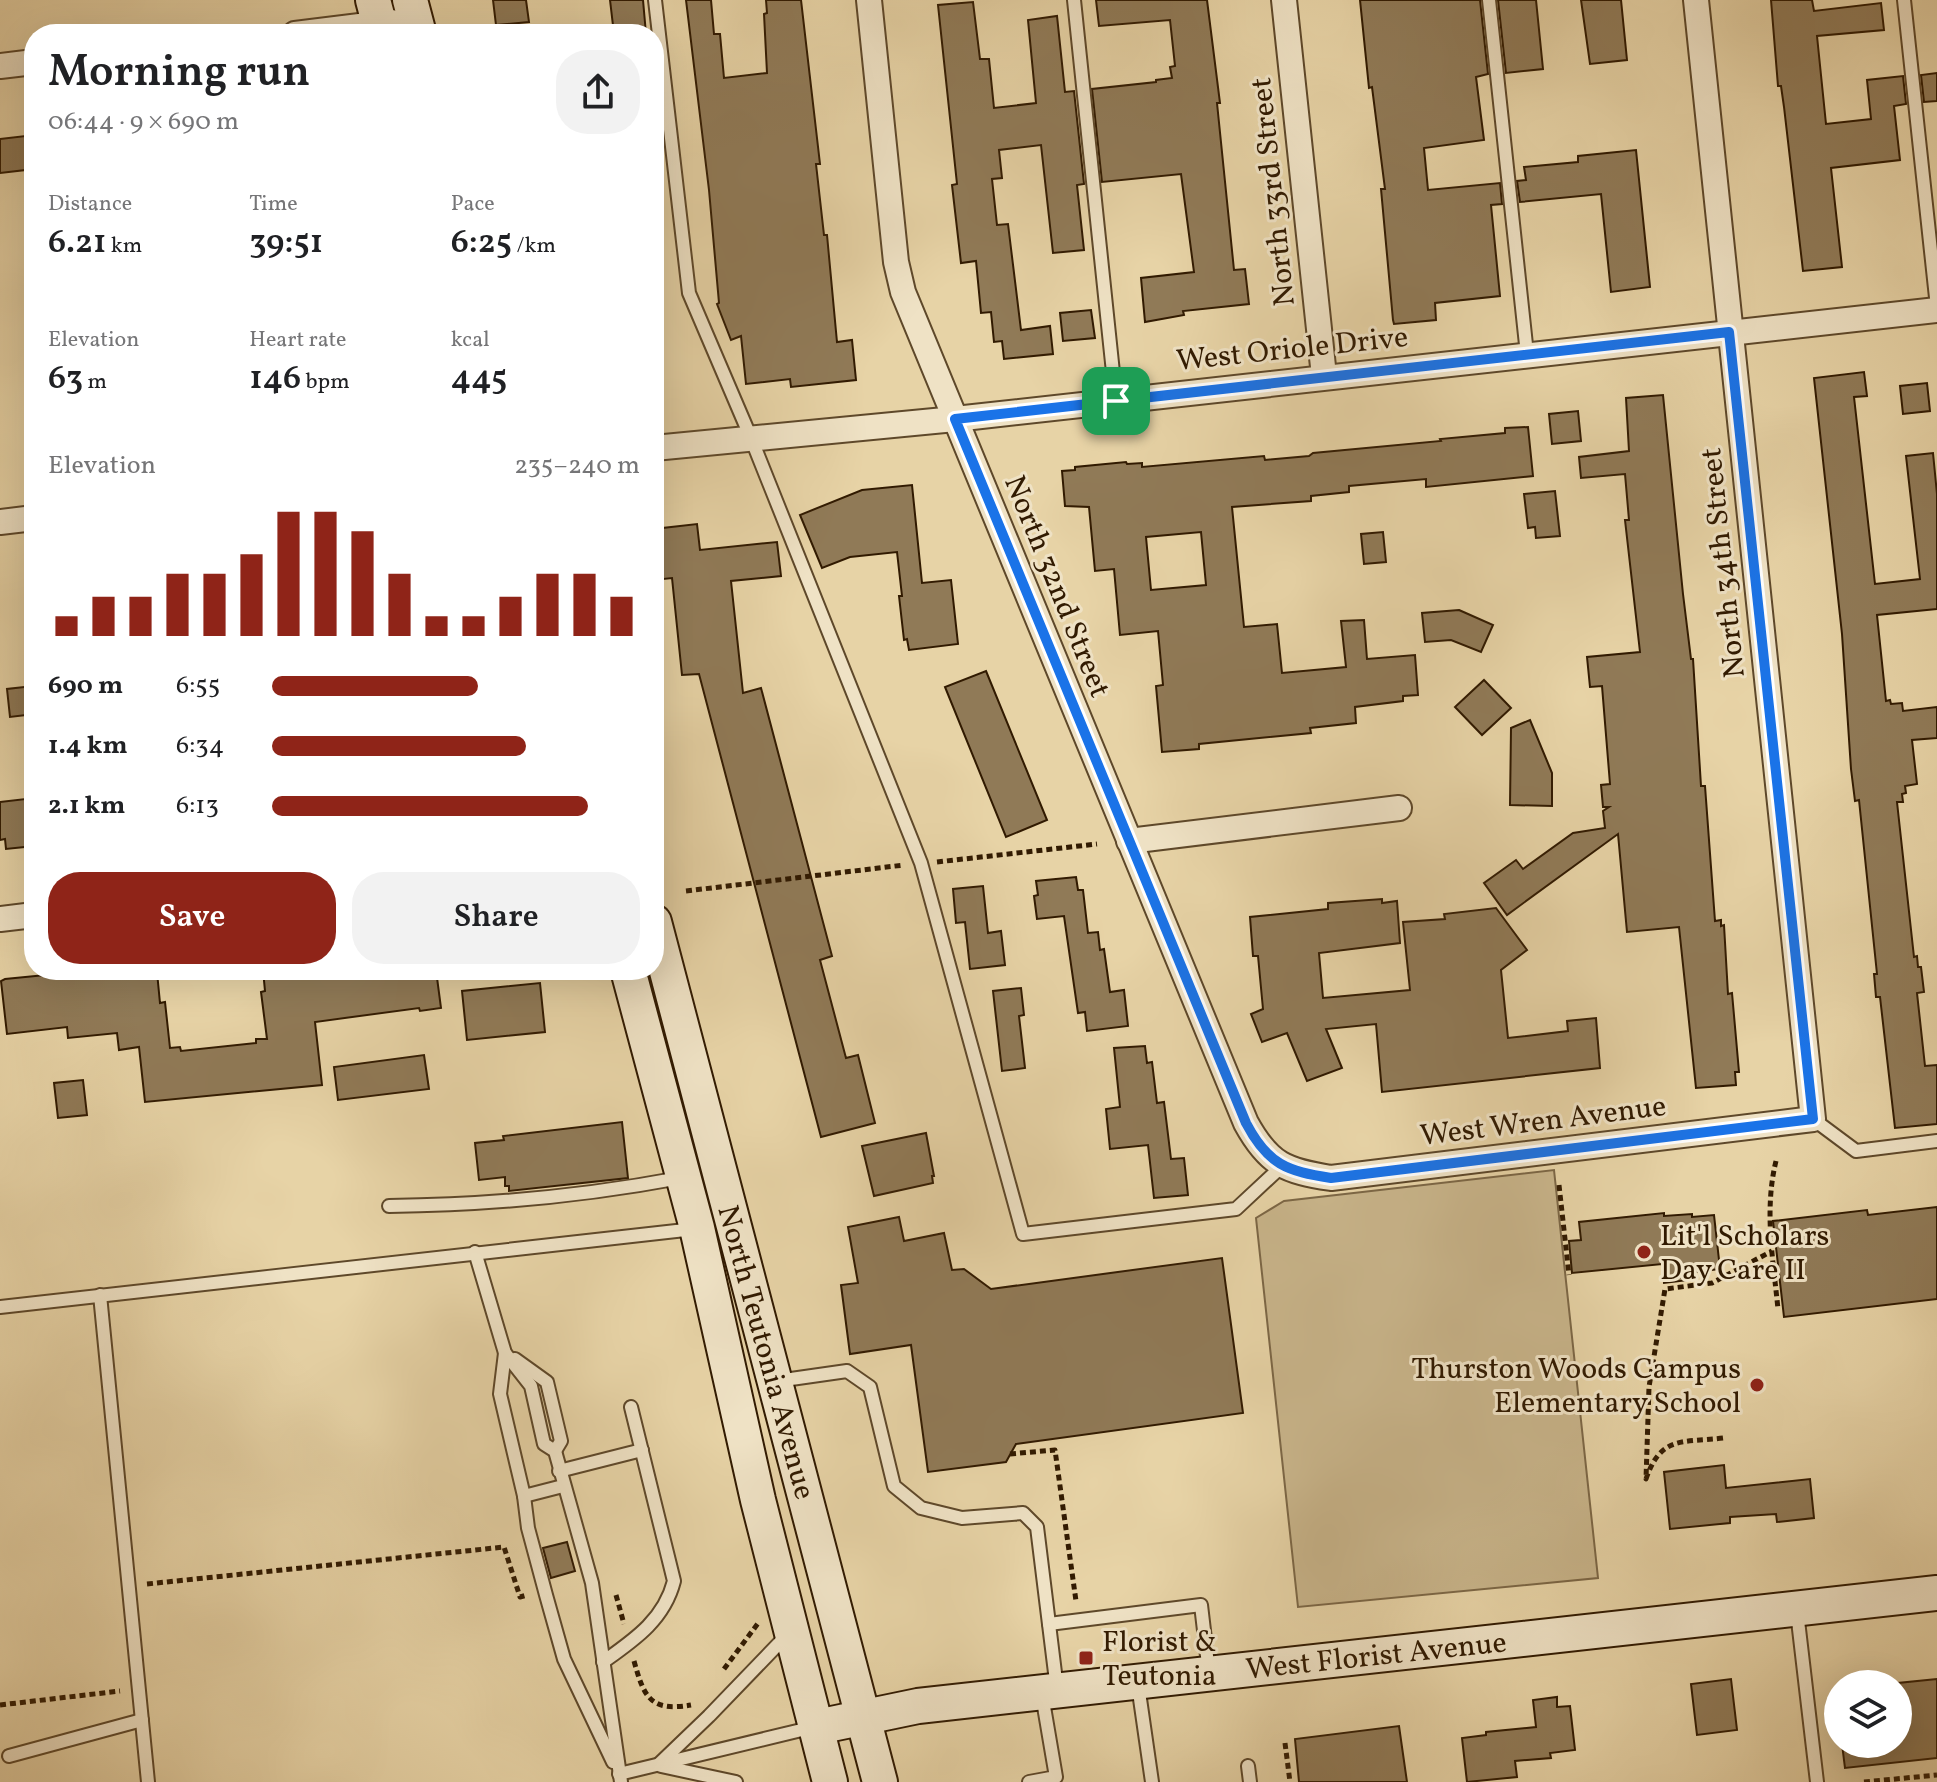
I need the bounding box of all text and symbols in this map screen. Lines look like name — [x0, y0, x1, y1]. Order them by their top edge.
text: Morning run — [48, 43, 310, 104]
button: share — [556, 50, 640, 134]
street label: North 33rd Street — [1241, 75, 1307, 308]
text: 06:44 · 9 × 690 m — [48, 104, 239, 140]
text: Distance — [48, 189, 132, 220]
text: Time — [249, 189, 298, 220]
text: Pace — [451, 189, 495, 220]
text: 6.21 — [48, 220, 106, 267]
text: 39:51 — [249, 220, 323, 267]
text: 6:25 — [451, 220, 512, 267]
text: km — [106, 231, 142, 262]
text: /km — [512, 231, 556, 262]
street label: West Oriole Drive — [1174, 317, 1410, 383]
text: Elevation — [48, 325, 139, 356]
text: Heart rate — [249, 325, 346, 356]
text: kcal — [451, 325, 490, 356]
text: 63 — [48, 356, 83, 403]
text: 146 — [249, 356, 301, 403]
text: 445 — [451, 356, 507, 403]
text: m — [83, 367, 107, 398]
text: bpm — [301, 367, 350, 398]
pin — [1082, 367, 1150, 435]
icon: arrive — [1094, 379, 1138, 423]
street label: North 34th Street — [1691, 445, 1757, 680]
text: Elevation — [48, 448, 156, 484]
text: 235–240 m — [514, 448, 640, 484]
street label: North 32nd Street — [992, 469, 1120, 704]
text: 690 m — [48, 668, 123, 704]
text: 6:55 — [176, 668, 220, 704]
text: 1.4 km — [48, 728, 128, 764]
text: 6:34 — [176, 728, 224, 764]
text: 2.1 km — [48, 788, 125, 824]
text: 6:13 — [176, 788, 219, 824]
button: Save — [48, 872, 336, 964]
button: Share — [352, 872, 640, 964]
street label: West Wren Avenue — [1418, 1086, 1669, 1158]
street label: North Teutonia Avenue — [706, 1201, 825, 1504]
place label: Lit'l Scholars Day Care II — [1660, 1216, 1829, 1292]
marker: Lit'l Scholars Day Care II — [1635, 1243, 1653, 1261]
place label: Thurston Woods Campus Elementary School — [1411, 1349, 1741, 1425]
marker: Thurston Woods Campus Elementary School — [1748, 1376, 1766, 1394]
place label: Florist & Teutonia — [1102, 1622, 1217, 1698]
street label: West Florist Avenue — [1244, 1622, 1509, 1692]
marker: Florist & Teutonia — [1077, 1649, 1095, 1667]
map controls — [1824, 1670, 1912, 1758]
button: layers — [1824, 1670, 1912, 1758]

